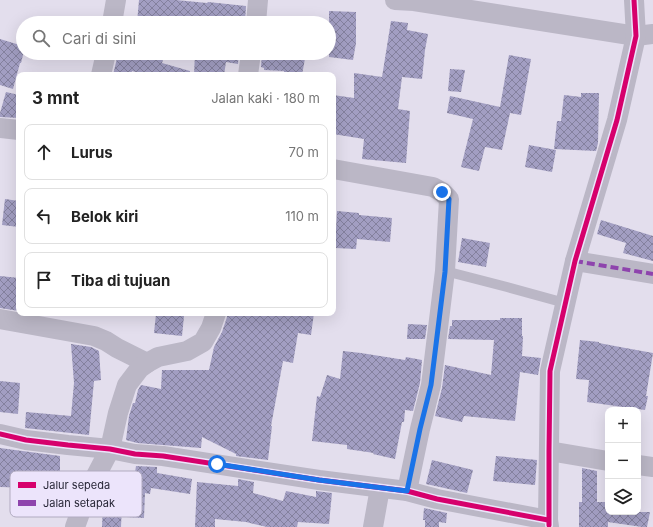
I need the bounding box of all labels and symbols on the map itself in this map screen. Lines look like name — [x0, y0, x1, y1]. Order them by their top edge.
route end — [433, 183, 451, 201]
route start — [208, 455, 226, 473]
legend — [10, 471, 142, 517]
text: Jalur sepeda — [43, 478, 110, 492]
text: Jalan setapak — [43, 496, 115, 510]

